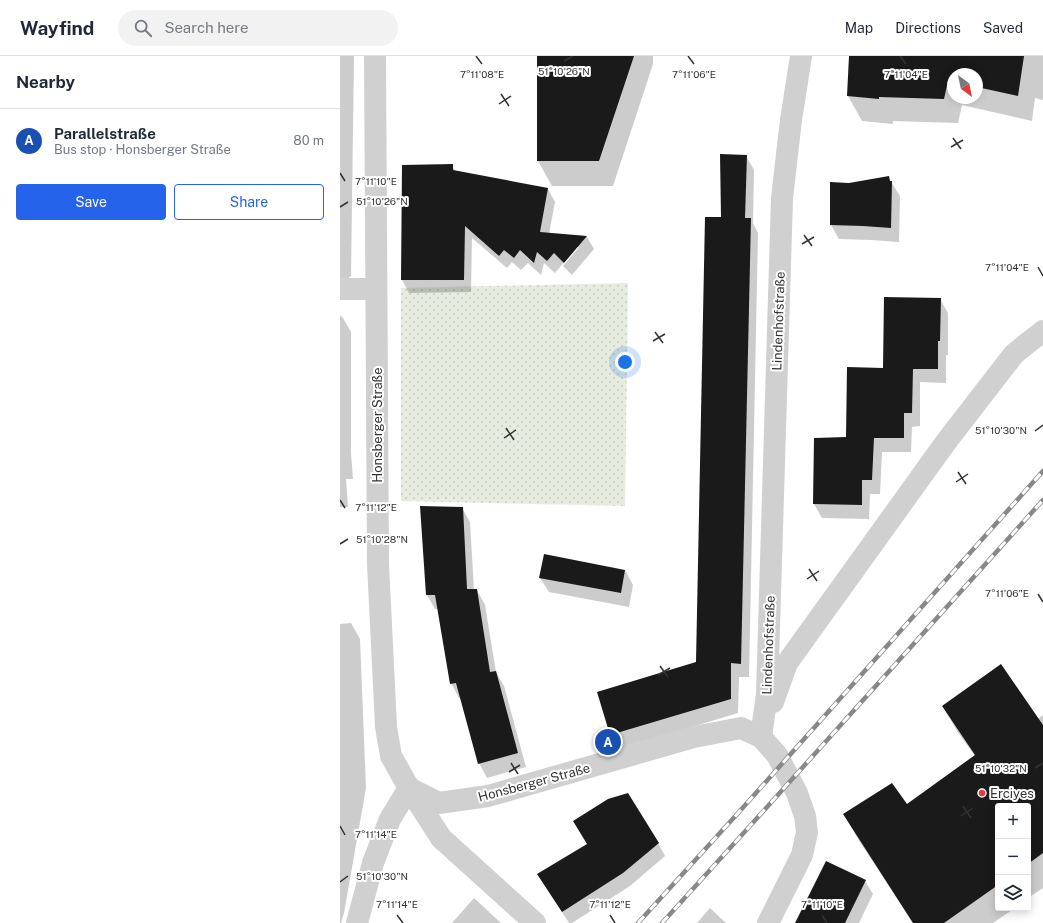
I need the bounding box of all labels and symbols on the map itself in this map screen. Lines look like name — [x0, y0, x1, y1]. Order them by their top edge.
text: 51°10'26"N — [538, 65, 590, 77]
text: 7°11'08"E — [460, 68, 504, 80]
text: 7°11'06"E — [672, 68, 716, 80]
text: 7°11'04"E — [884, 68, 928, 80]
north arrow — [947, 68, 983, 104]
text: 7°11'10"E — [355, 175, 397, 187]
text: 51°10'26"N — [356, 195, 408, 207]
text: 7°11'04"E — [985, 261, 1029, 273]
street label: Lindenhofstraße — [769, 271, 788, 371]
your location — [615, 352, 635, 372]
street label: Honsberger Straße — [370, 367, 385, 483]
text: 51°10'30"N — [975, 424, 1027, 436]
text: 7°11'12"E — [355, 501, 397, 513]
text: 51°10'28"N — [356, 533, 408, 545]
text: 7°11'06"E — [985, 587, 1029, 599]
street label: Lindenhofstraße — [759, 595, 778, 695]
pin: A — [595, 727, 621, 757]
street label: Honsberger Straße — [477, 760, 592, 805]
text: 51°10'32"N — [975, 762, 1027, 774]
place label: Erciyes — [990, 786, 1034, 801]
marker: Erciyes — [977, 788, 987, 798]
text: 7°11'14"E — [355, 828, 397, 840]
text: 51°10'30"N — [356, 870, 408, 882]
text: 7°11'14"E — [376, 898, 418, 910]
text: 7°11'12"E — [589, 898, 631, 910]
text: 7°11'10"E — [801, 898, 843, 910]

